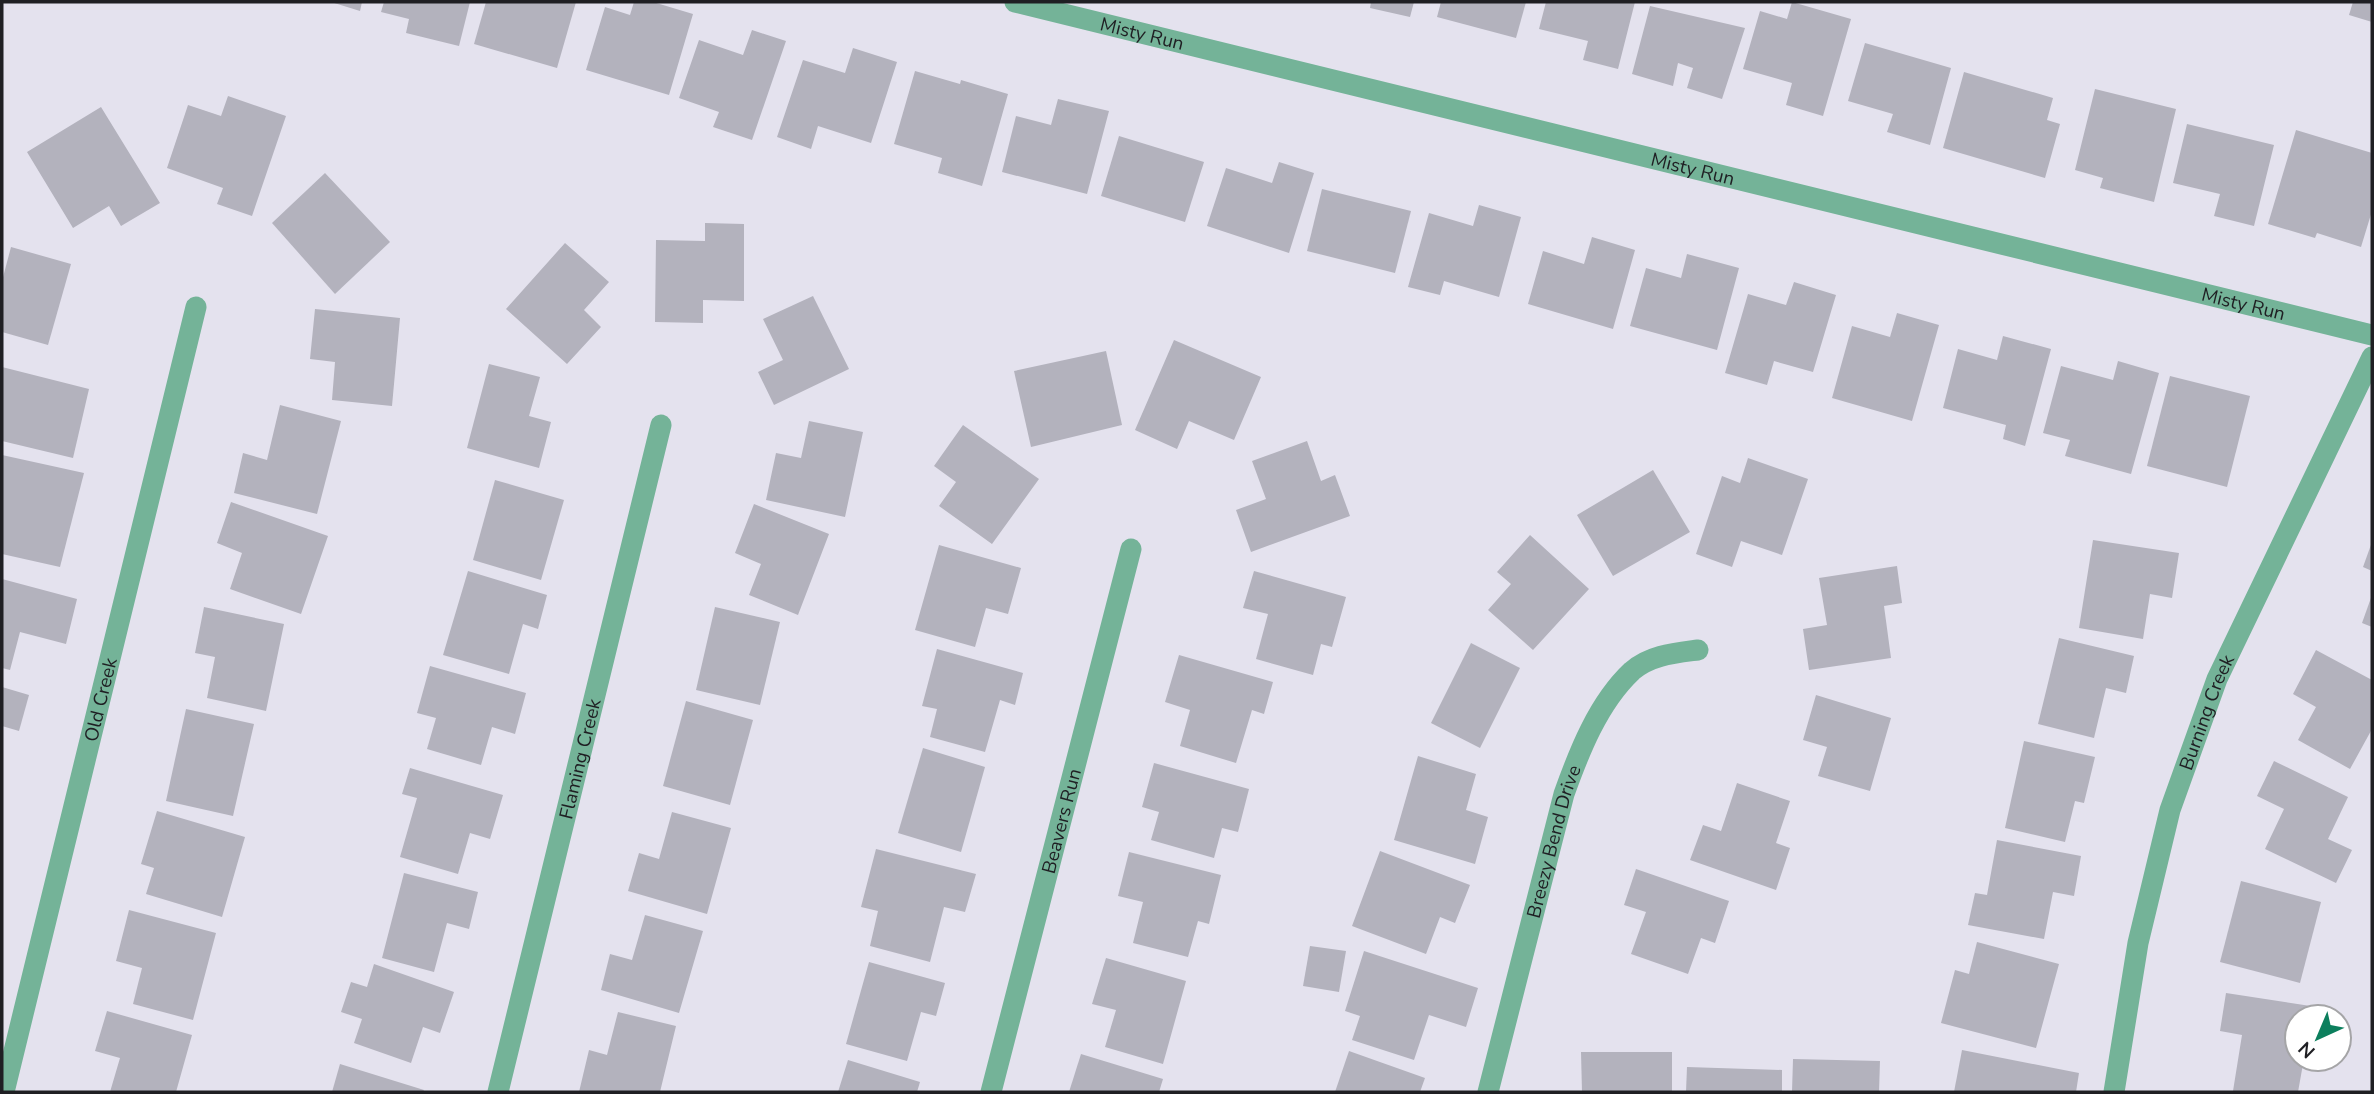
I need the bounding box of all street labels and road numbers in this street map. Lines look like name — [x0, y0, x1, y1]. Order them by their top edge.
street label: Misty Run — [1097, 11, 1187, 57]
street label: Misty Run — [1648, 147, 1737, 192]
street label: Misty Run — [2199, 282, 2288, 327]
street label: Burning Creek — [2173, 650, 2241, 774]
street label: Old Creek — [78, 655, 124, 744]
street label: Flaming Creek — [553, 696, 608, 822]
street label: Breezy Bend Drive — [1521, 761, 1588, 921]
street label: Beavers Run — [1036, 766, 1088, 876]

